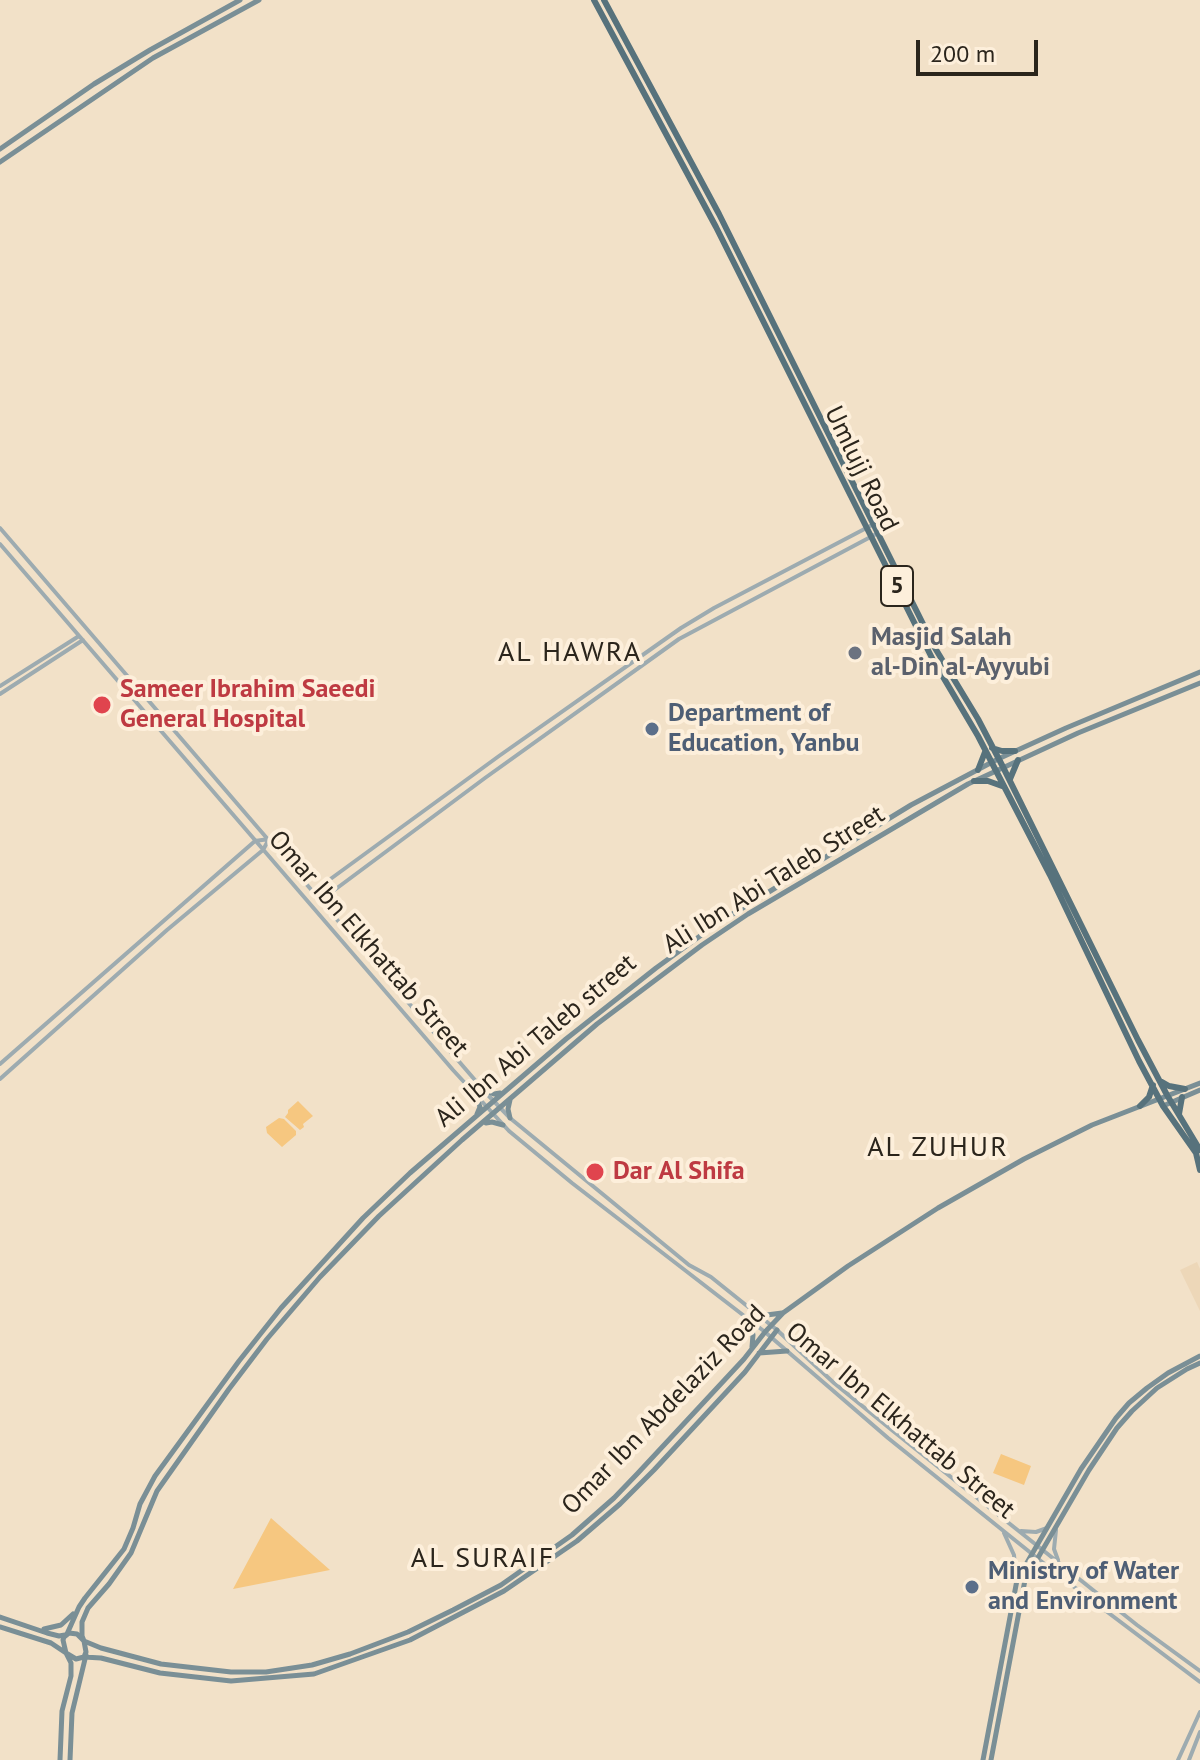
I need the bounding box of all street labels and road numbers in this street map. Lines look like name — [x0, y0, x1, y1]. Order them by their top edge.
street label: Umlujj Road — [817, 401, 905, 537]
road number: 5 — [881, 566, 913, 606]
street label: Ali Ibn Abi Taleb Street — [657, 799, 891, 961]
street label: Omar Ibn Elkhattab Street — [261, 825, 475, 1063]
street label: Ali Ibn Abi Taleb street — [429, 948, 643, 1134]
street label: Omar Ibn Abdelaziz Road — [556, 1299, 772, 1521]
street label: Omar Ibn Elkhattab Street — [779, 1316, 1021, 1526]

